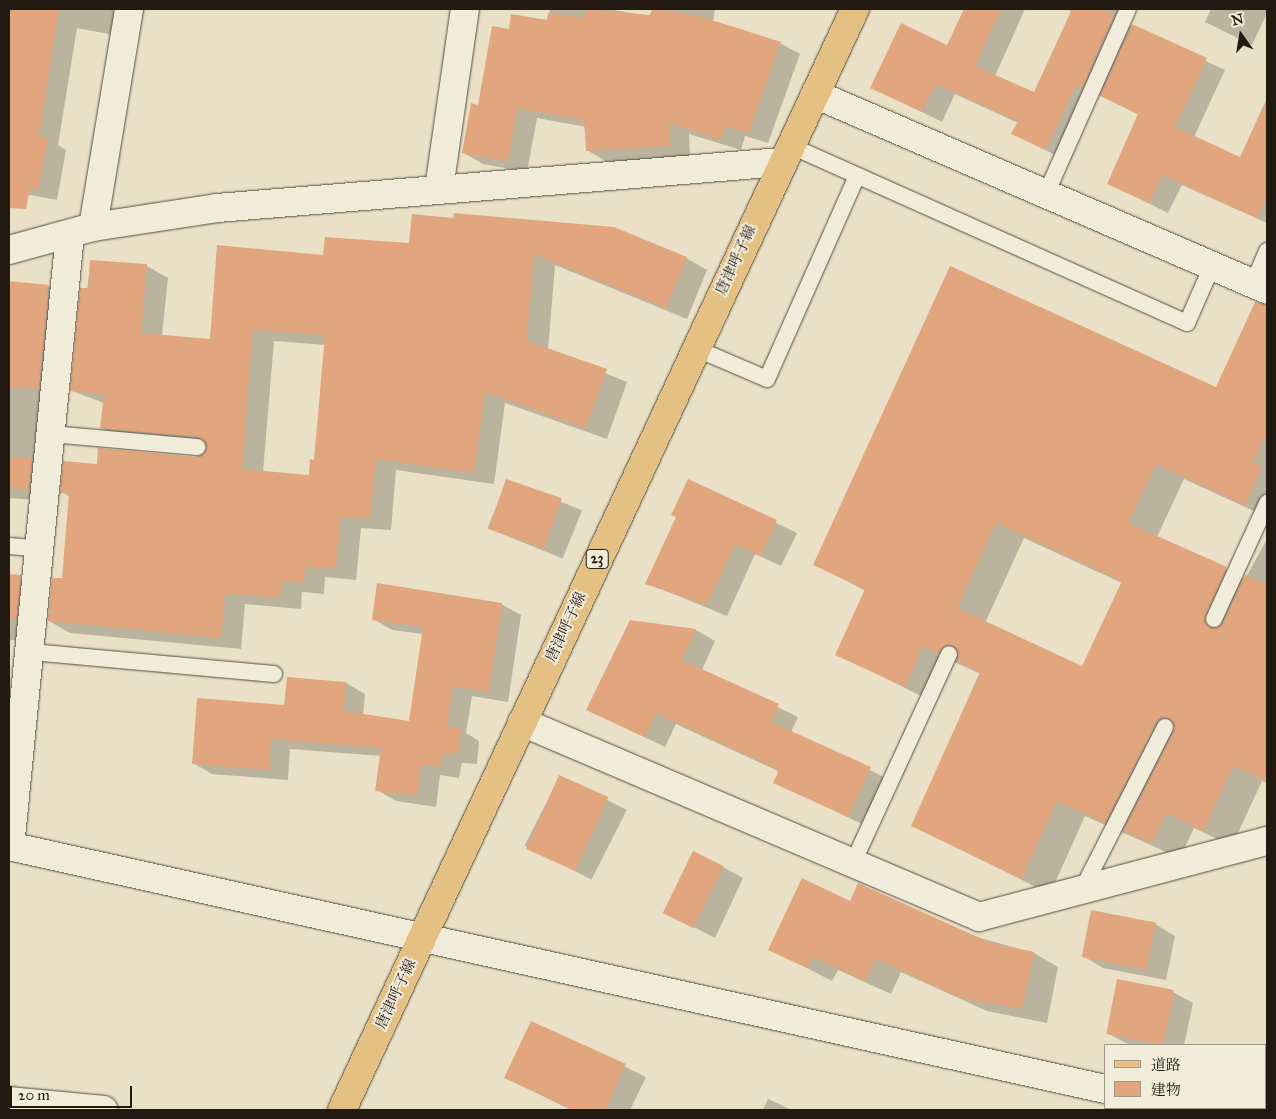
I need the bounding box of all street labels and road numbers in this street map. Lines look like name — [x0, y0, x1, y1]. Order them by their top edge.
street label: 唐津呼子線 — [712, 222, 760, 298]
road number: 23 — [584, 548, 610, 570]
street label: 唐津呼子線 — [542, 589, 590, 665]
street label: 唐津呼子線 — [372, 956, 420, 1032]

